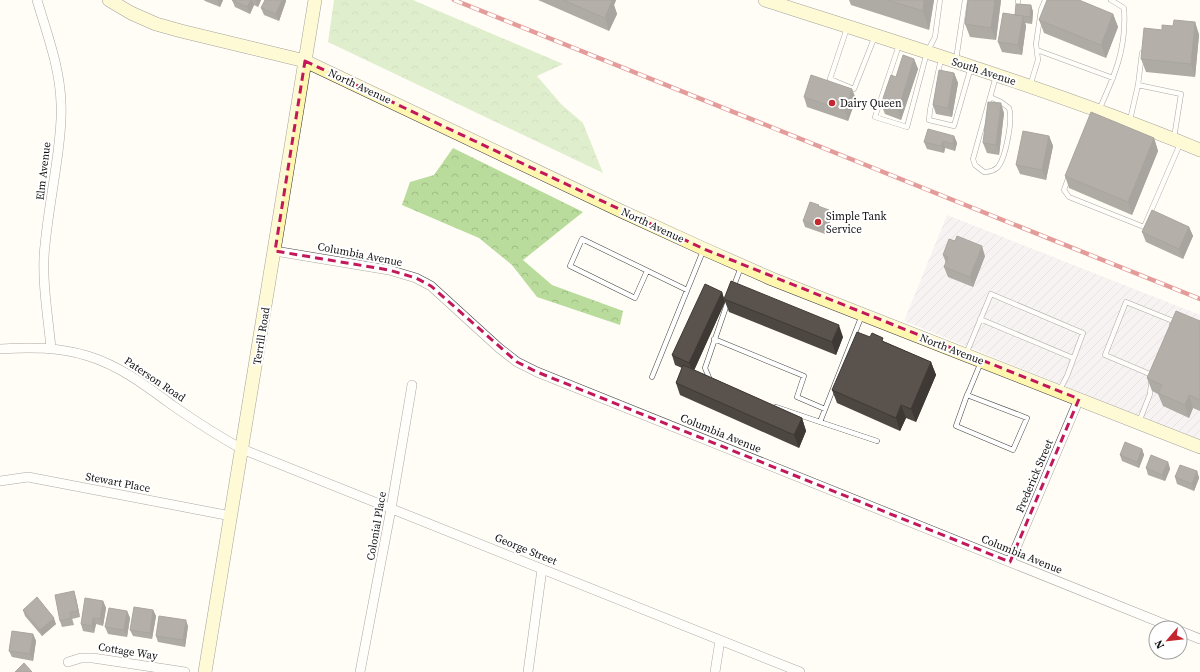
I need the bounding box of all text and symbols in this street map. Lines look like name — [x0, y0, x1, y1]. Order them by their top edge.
street label: South Avenue — [950, 54, 1018, 89]
street label: North Avenue — [326, 65, 394, 108]
place label: Dairy Queen — [840, 96, 902, 111]
marker: Dairy Queen — [827, 98, 837, 108]
street label: Elm Avenue — [32, 141, 55, 201]
street label: North Avenue — [619, 204, 687, 247]
place label: Simple Tank Service — [826, 209, 888, 237]
marker: Simple Tank Service — [813, 217, 823, 227]
street label: Columbia Avenue — [316, 239, 404, 270]
street label: Terrill Road — [250, 305, 274, 366]
street label: North Avenue — [918, 330, 986, 369]
street label: Paterson Road — [121, 353, 189, 406]
street label: Columbia Avenue — [678, 410, 764, 457]
street label: Frederick Street — [1012, 437, 1057, 515]
street label: Stewart Place — [84, 469, 152, 496]
street label: Colonial Place — [363, 490, 390, 562]
street label: George Street — [492, 530, 560, 569]
street label: Columbia Avenue — [979, 531, 1065, 578]
north arrow — [1148, 620, 1188, 660]
text: N — [1151, 637, 1168, 652]
street label: Cottage Way — [97, 639, 159, 664]

